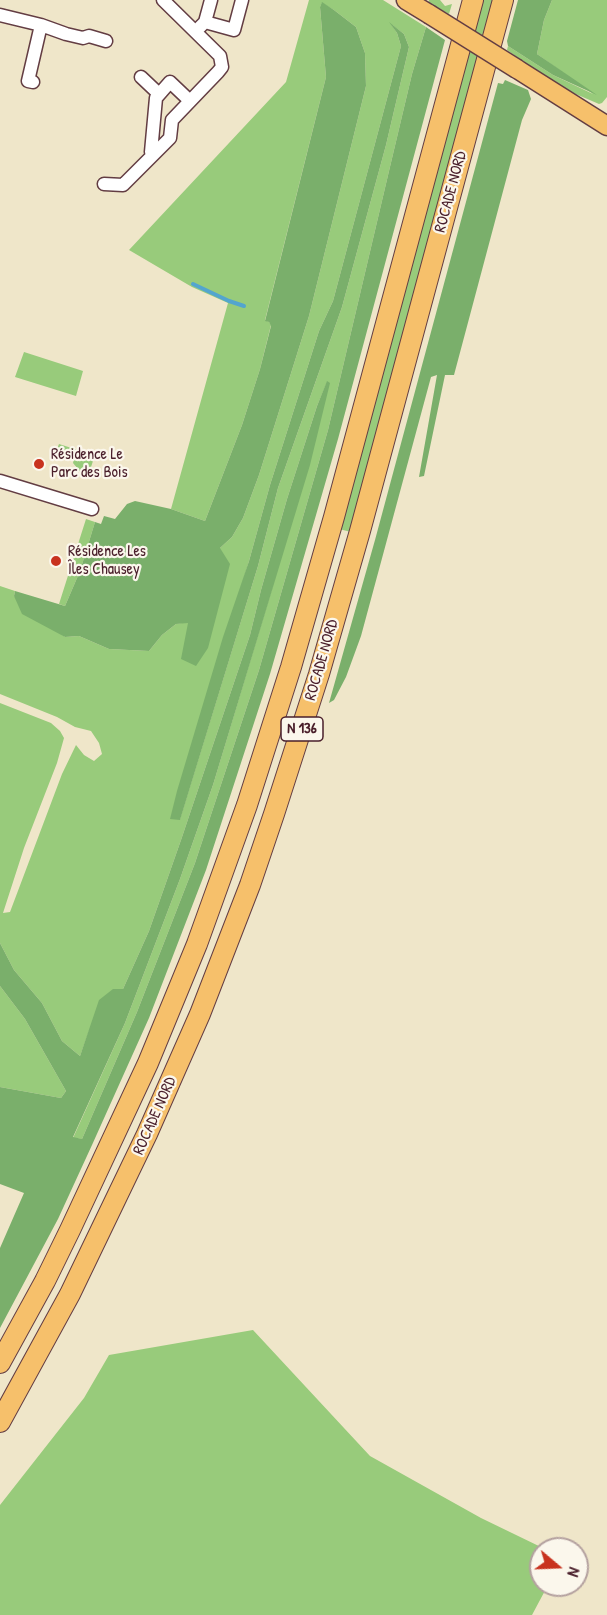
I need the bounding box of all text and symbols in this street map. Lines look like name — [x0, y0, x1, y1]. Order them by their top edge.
street label: ROCADE NORD — [431, 149, 471, 235]
place label: Résidence Le Parc des Bois — [51, 445, 128, 483]
marker: Résidence Le Parc des Bois — [32, 457, 46, 471]
place label: Résidence Les Îles Chausey — [68, 542, 146, 580]
marker: Résidence Les Îles Chausey — [49, 554, 63, 568]
street label: ROCADE NORD — [301, 617, 343, 703]
road number: N 136 — [281, 717, 323, 741]
street label: ROCADE NORD — [129, 1074, 181, 1158]
north arrow — [529, 1537, 589, 1597]
text: N — [562, 1565, 586, 1580]

